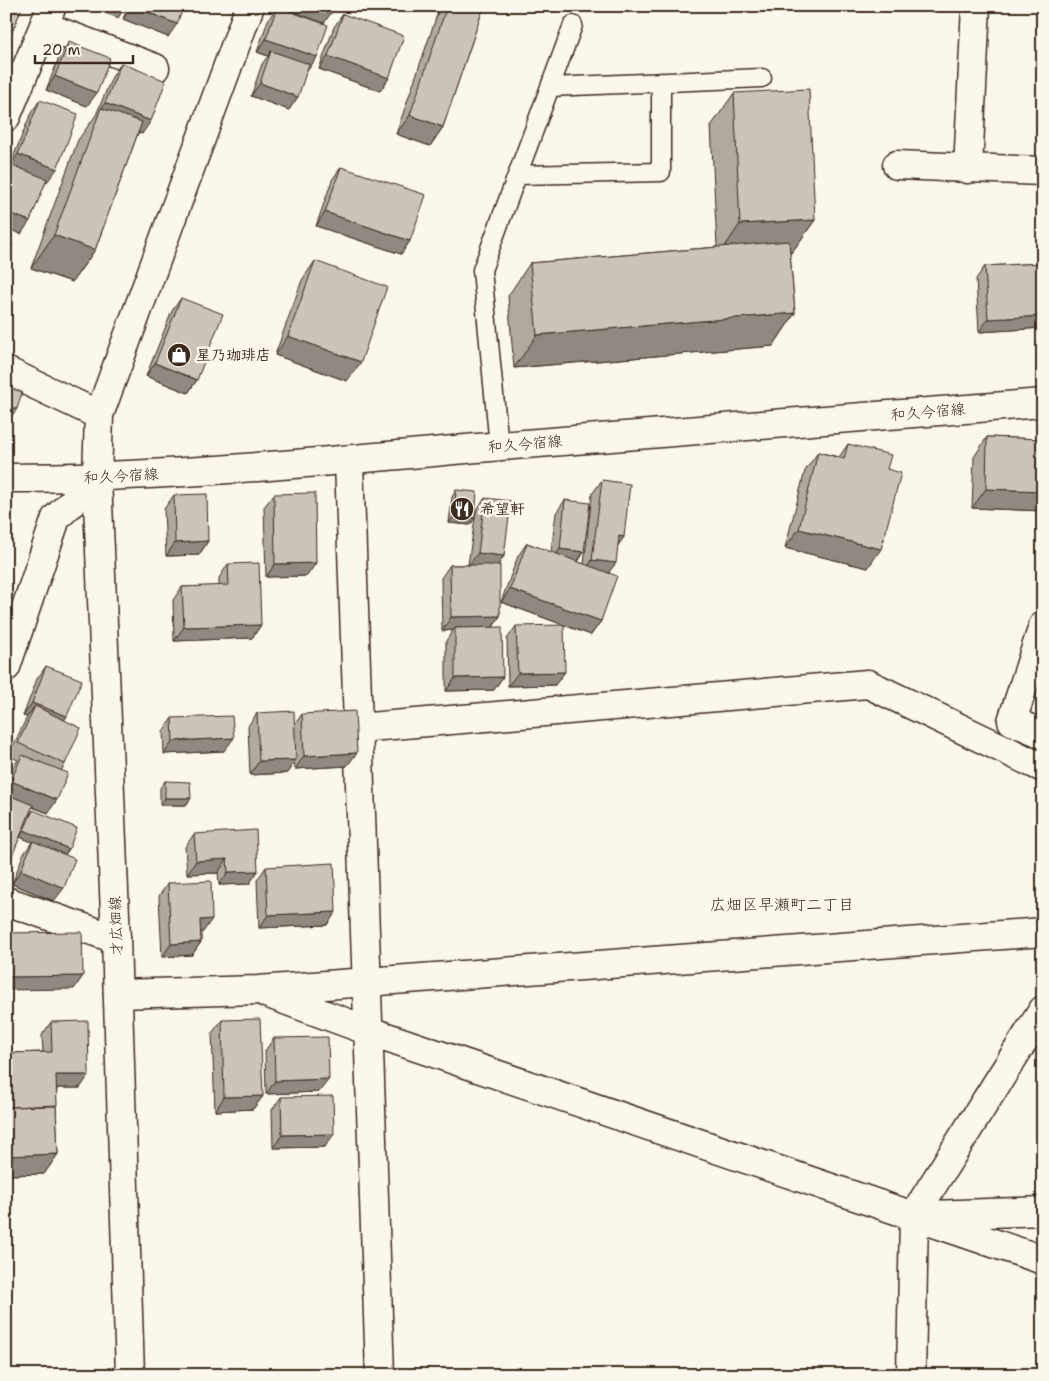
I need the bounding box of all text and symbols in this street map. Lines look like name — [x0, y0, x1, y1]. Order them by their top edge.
scale bar — [35, 32, 132, 64]
text: 20 m — [42, 40, 81, 60]
shop icon: 星乃珈琲店 — [166, 342, 192, 368]
place label: 星乃珈琲店 — [196, 345, 271, 365]
street label: 和久今宿線 — [890, 399, 966, 425]
street label: 和久今宿線 — [487, 431, 563, 457]
street label: 和久今宿線 — [83, 464, 159, 488]
restaurant icon: 希望軒 — [449, 496, 475, 522]
place label: 希望軒 — [480, 499, 525, 519]
district label: 広畑区早瀬町二丁目 — [710, 894, 854, 915]
street label: 才広畑線 — [105, 896, 127, 956]

